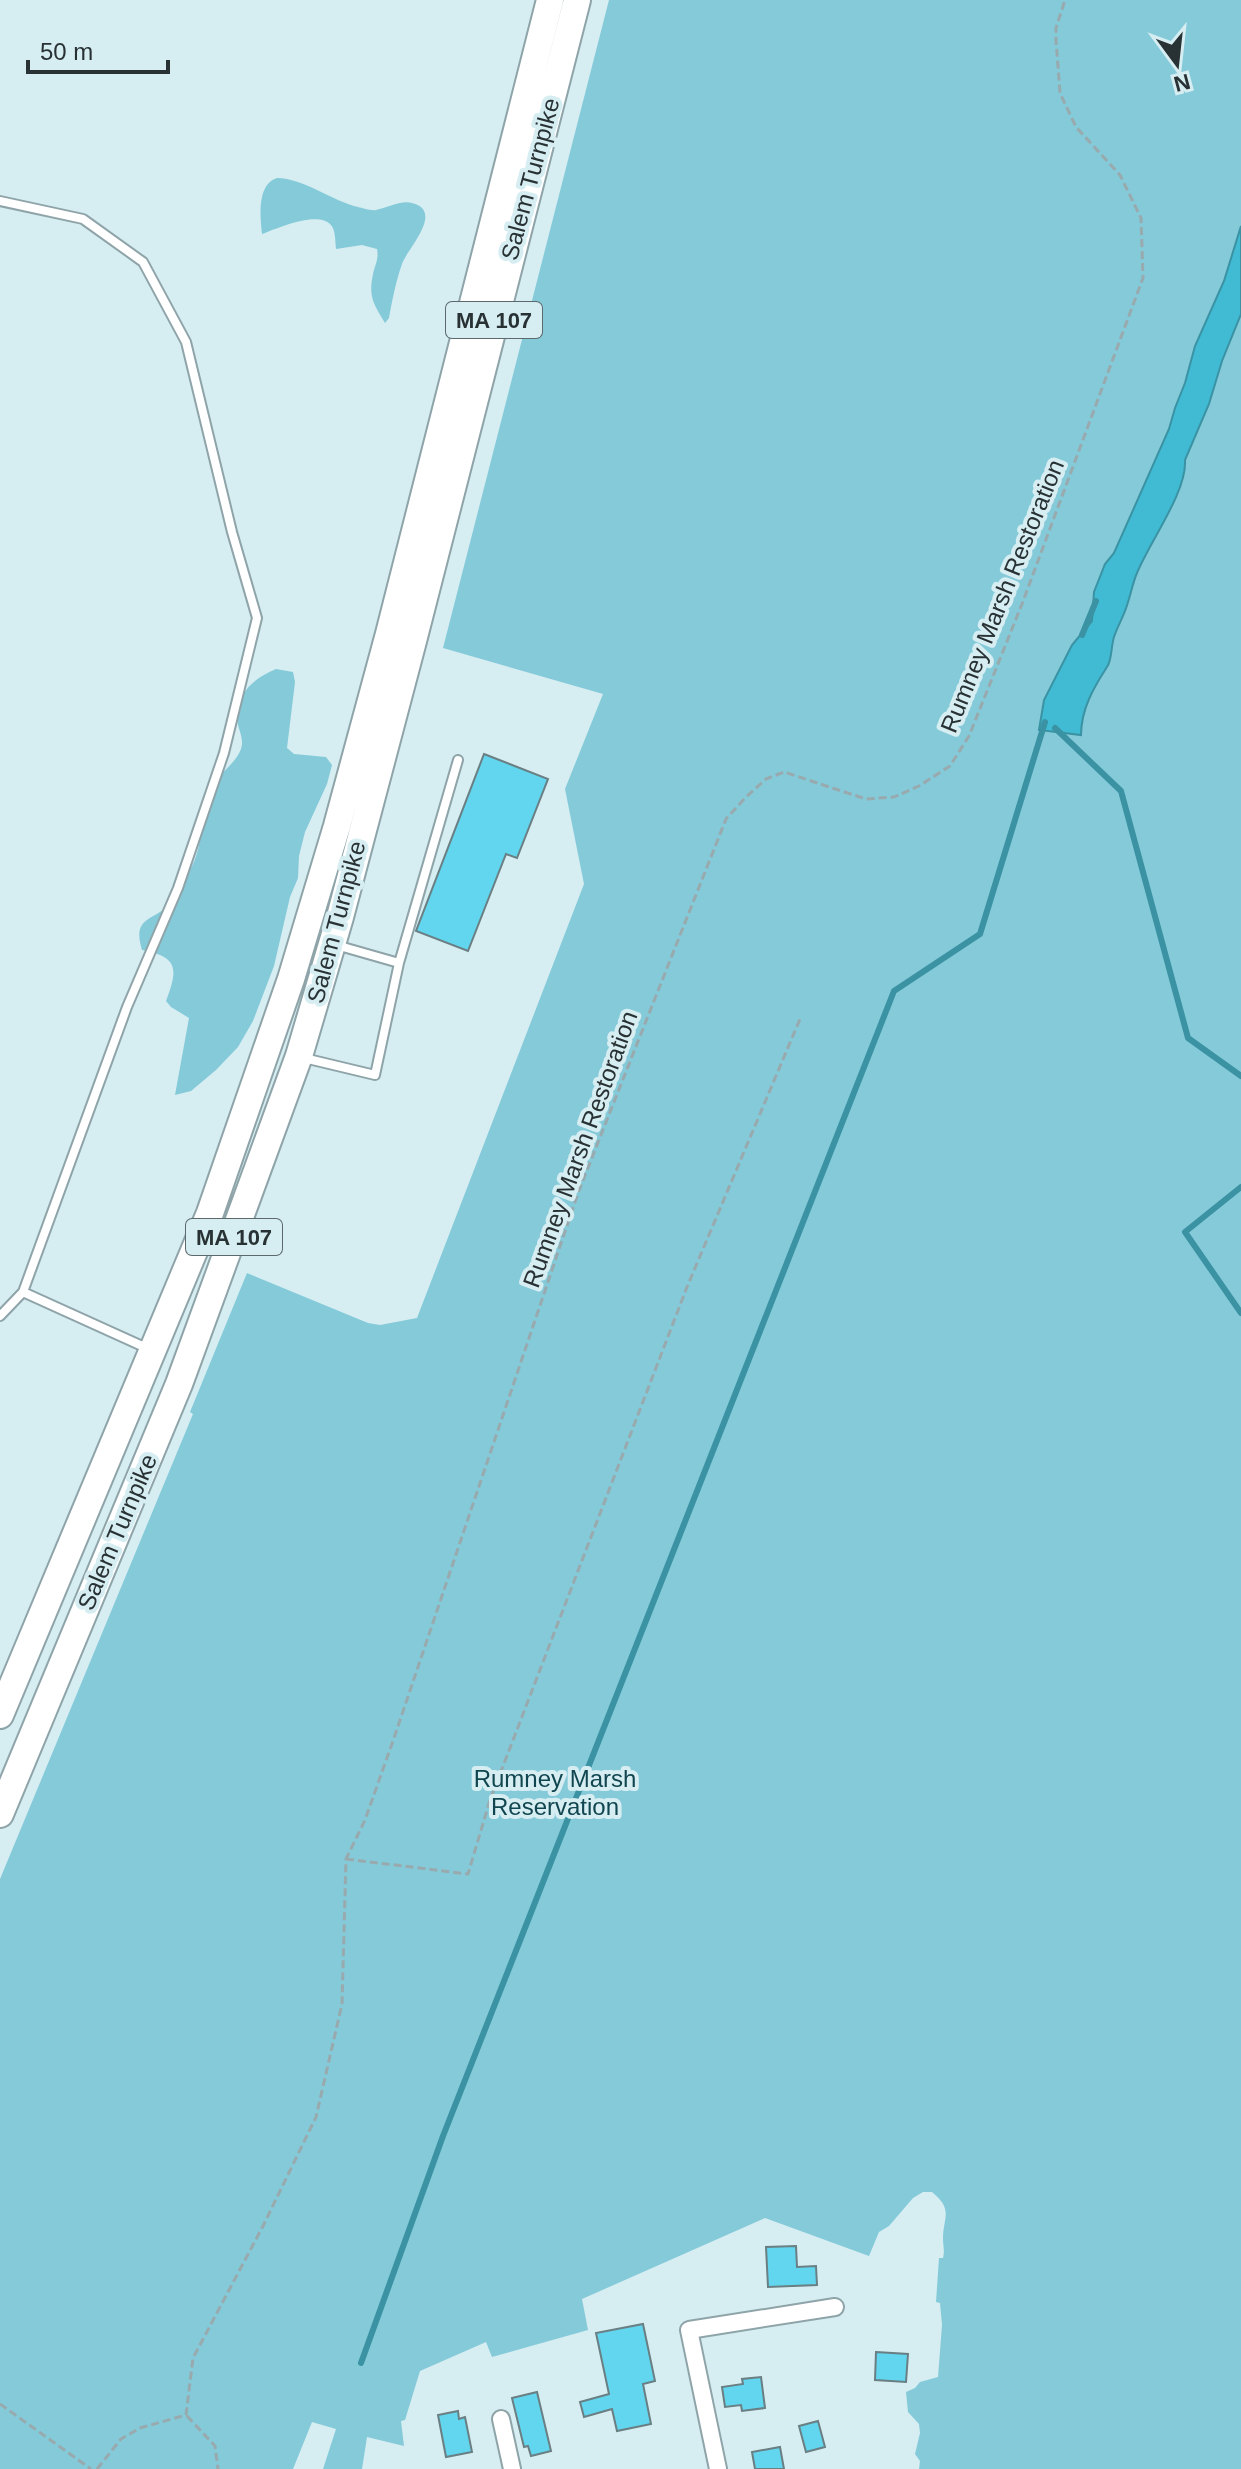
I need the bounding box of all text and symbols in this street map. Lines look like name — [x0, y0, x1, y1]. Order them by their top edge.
scale bar — [28, 24, 168, 74]
north arrow — [1137, 24, 1217, 104]
text: 50 m — [40, 38, 93, 65]
text: N — [1171, 69, 1193, 97]
street label: Salem Turnpike — [495, 95, 565, 263]
road number: MA 107 — [446, 302, 542, 338]
street label: Rumney Marsh Restoration — [935, 456, 1069, 736]
street label: Salem Turnpike — [301, 838, 371, 1006]
street label: Rumney Marsh Restoration — [517, 1007, 643, 1291]
road number: MA 107 — [186, 1219, 282, 1255]
street label: Salem Turnpike — [72, 1450, 162, 1614]
park label: Rumney Marsh Reservation — [474, 1765, 636, 1820]

